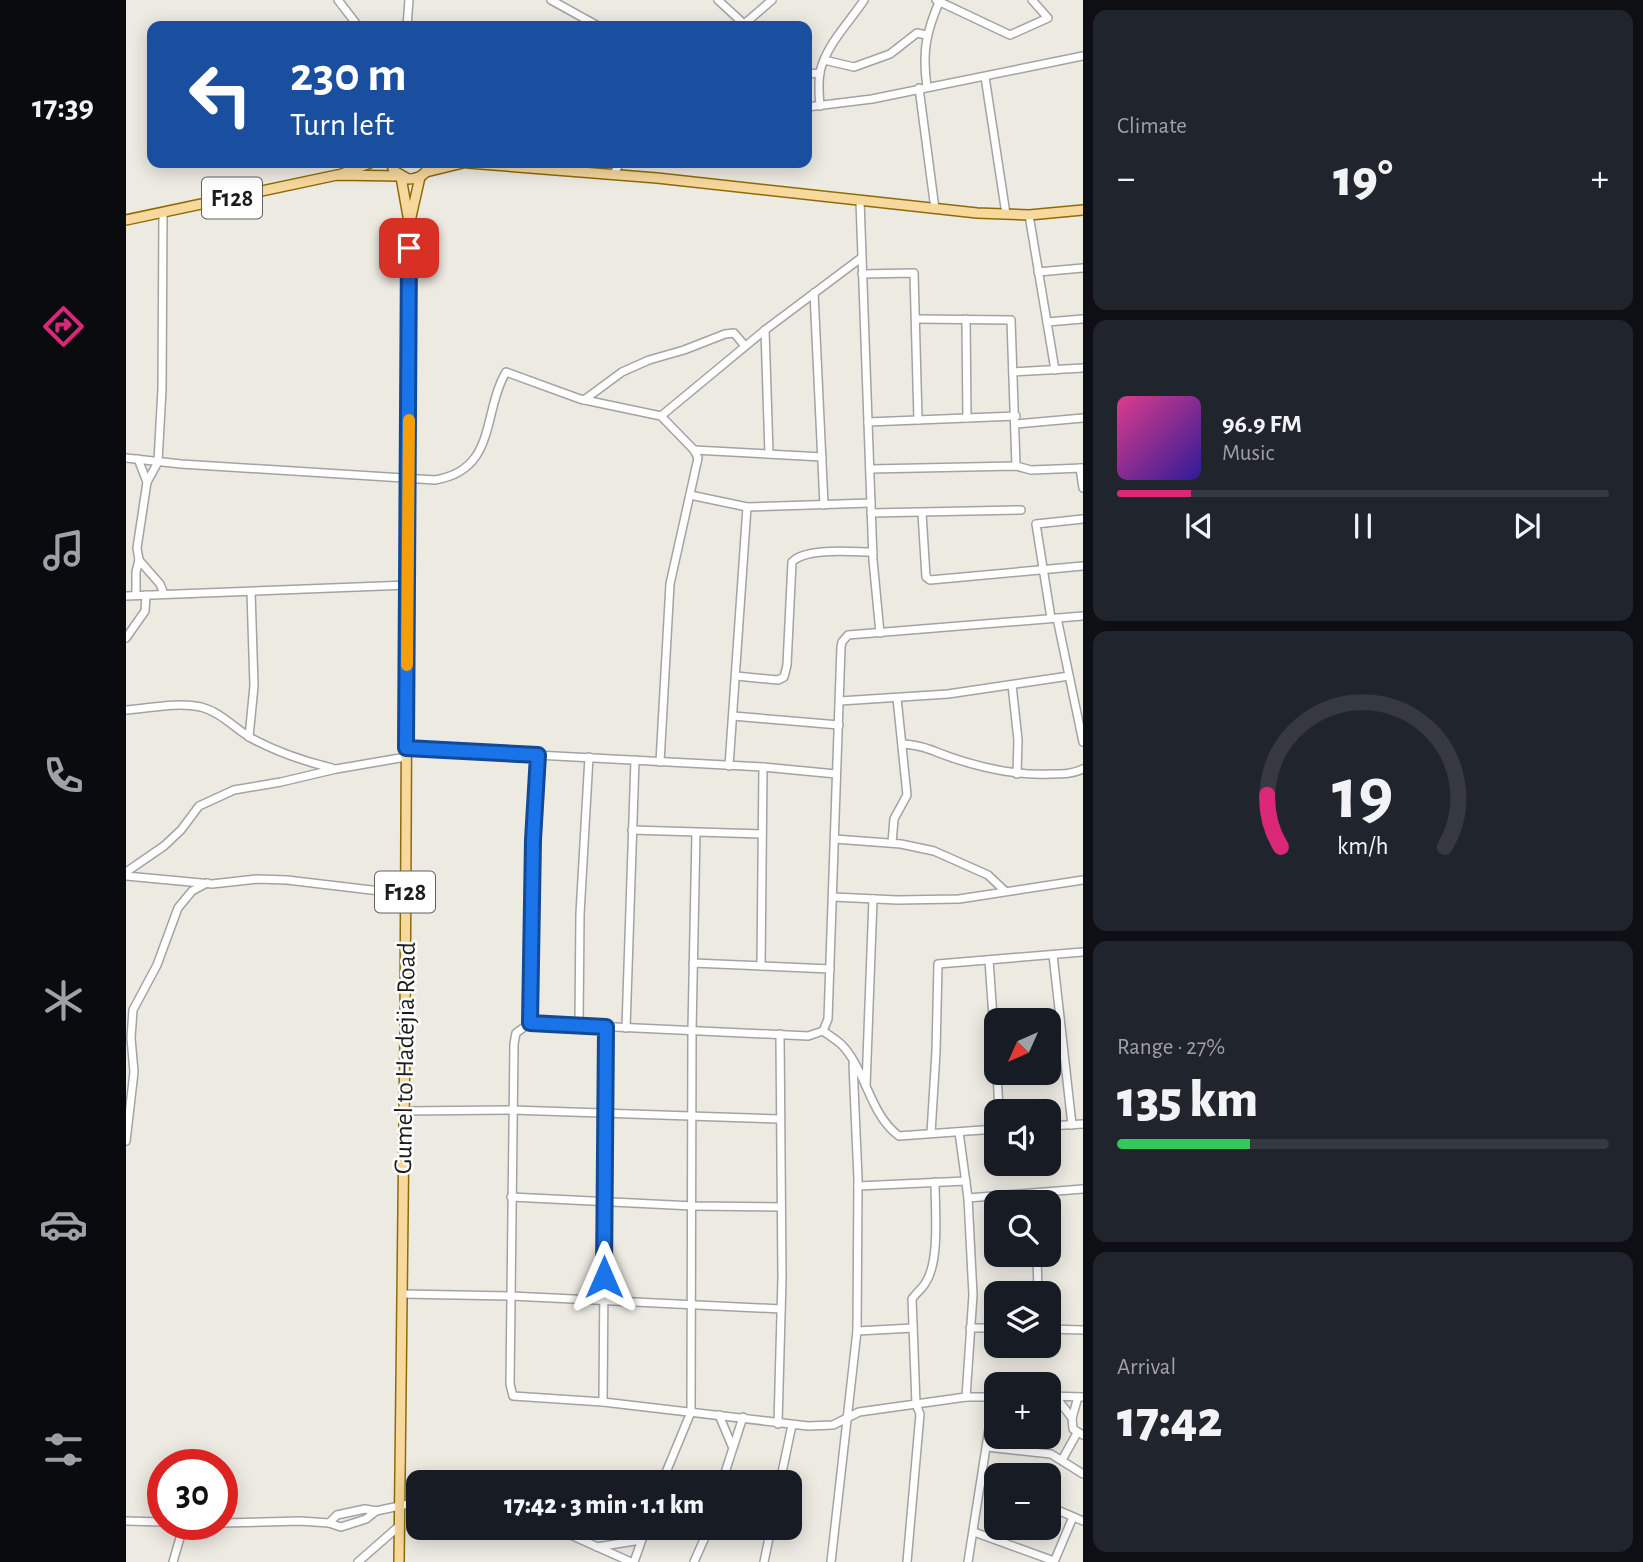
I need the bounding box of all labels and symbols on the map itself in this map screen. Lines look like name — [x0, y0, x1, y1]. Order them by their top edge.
road number: F128 — [202, 178, 262, 218]
pin — [379, 218, 439, 278]
road number: F128 — [375, 872, 435, 912]
street label: Gumel to Hadejia Road — [390, 942, 420, 1174]
north arrow — [984, 1008, 1060, 1085]
position arrow — [567, 1240, 641, 1314]
speed limit sign: 30 — [147, 1449, 238, 1540]

